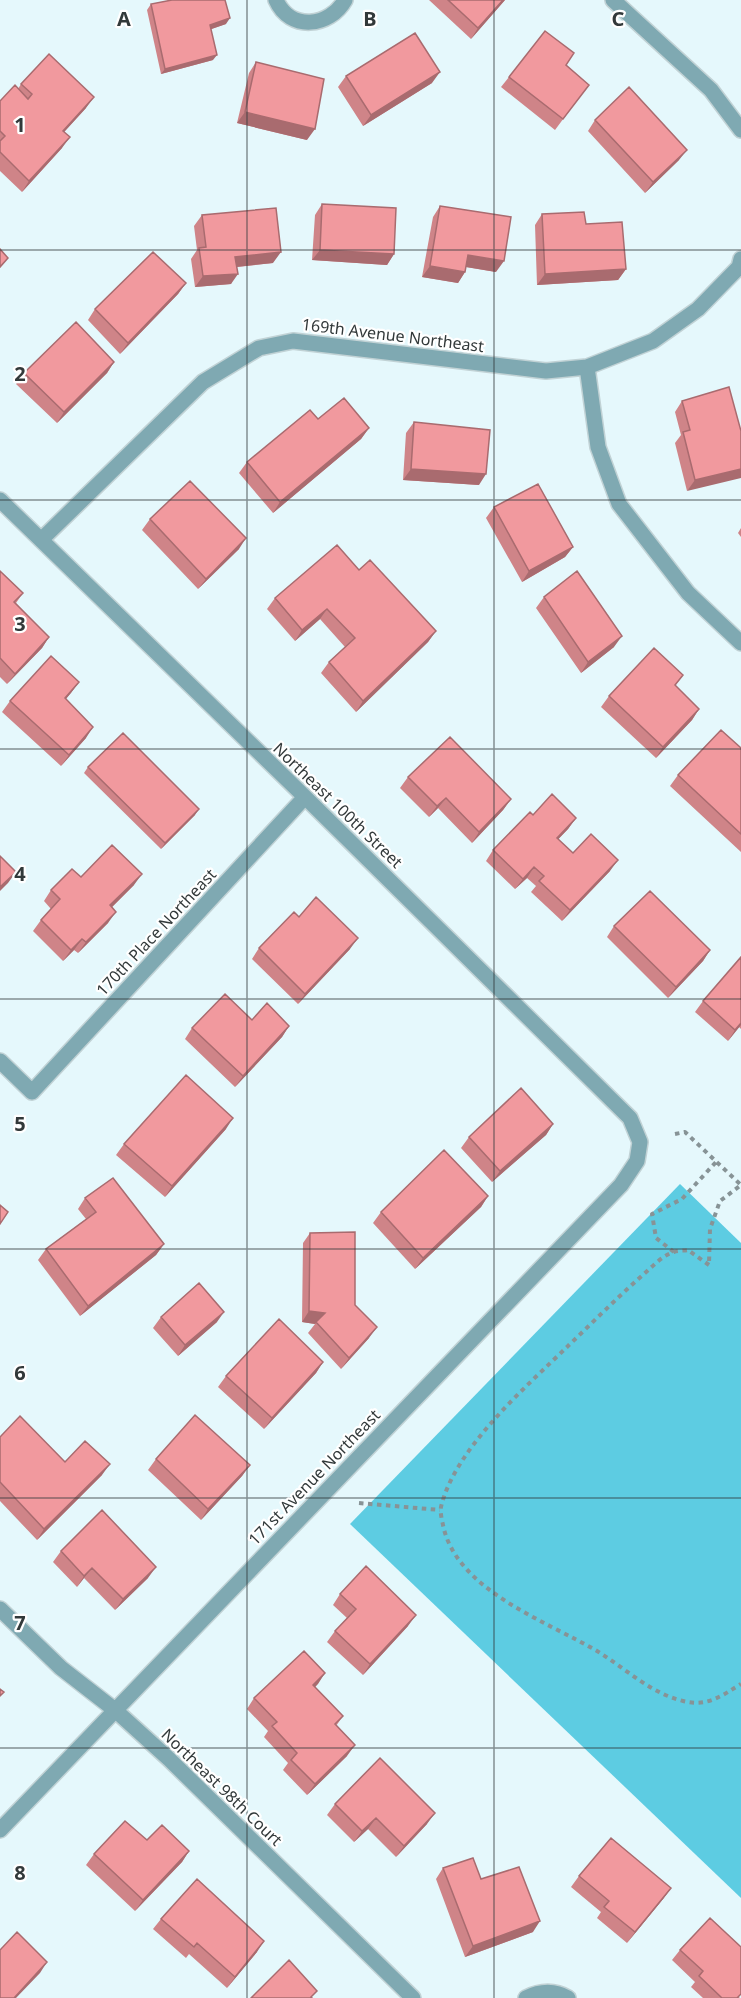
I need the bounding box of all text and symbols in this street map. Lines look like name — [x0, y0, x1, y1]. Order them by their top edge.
text: A — [117, 5, 131, 32]
text: B — [363, 5, 377, 32]
text: C — [612, 5, 625, 32]
text: 1 — [14, 111, 26, 138]
street label: 169th Avenue Northeast — [301, 313, 485, 357]
text: 2 — [14, 360, 26, 387]
text: 3 — [14, 610, 26, 637]
street label: Northeast 100th Street — [269, 737, 408, 873]
text: 4 — [14, 860, 26, 887]
street label: 170th Place Northeast — [91, 863, 221, 1000]
text: 5 — [14, 1110, 26, 1137]
text: 6 — [14, 1359, 26, 1386]
street label: 171st Avenue Northeast — [243, 1404, 385, 1550]
text: 7 — [14, 1609, 26, 1636]
street label: Northeast 98th Court — [157, 1724, 287, 1851]
text: 8 — [14, 1859, 26, 1886]

